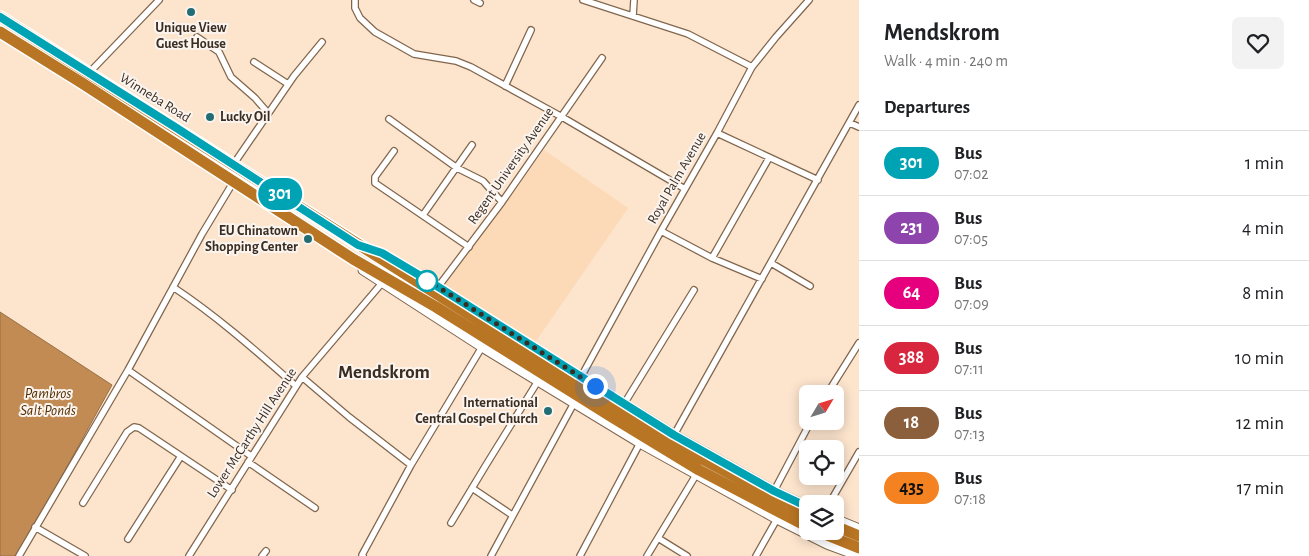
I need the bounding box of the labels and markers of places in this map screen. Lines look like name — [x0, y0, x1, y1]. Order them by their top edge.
marker: Unique View Guest House — [185, 6, 197, 18]
place label: Unique View Guest House — [155, 21, 227, 51]
place label: Lucky Oil — [220, 110, 270, 124]
marker: Lucky Oil — [204, 111, 216, 123]
place label: EU Chinatown Shopping Center — [205, 224, 298, 254]
marker: EU Chinatown Shopping Center — [302, 233, 314, 245]
unlabelled marker — [416, 270, 438, 292]
place label: International Central Gospel Church — [415, 396, 538, 426]
marker: International Central Gospel Church — [542, 405, 554, 417]

